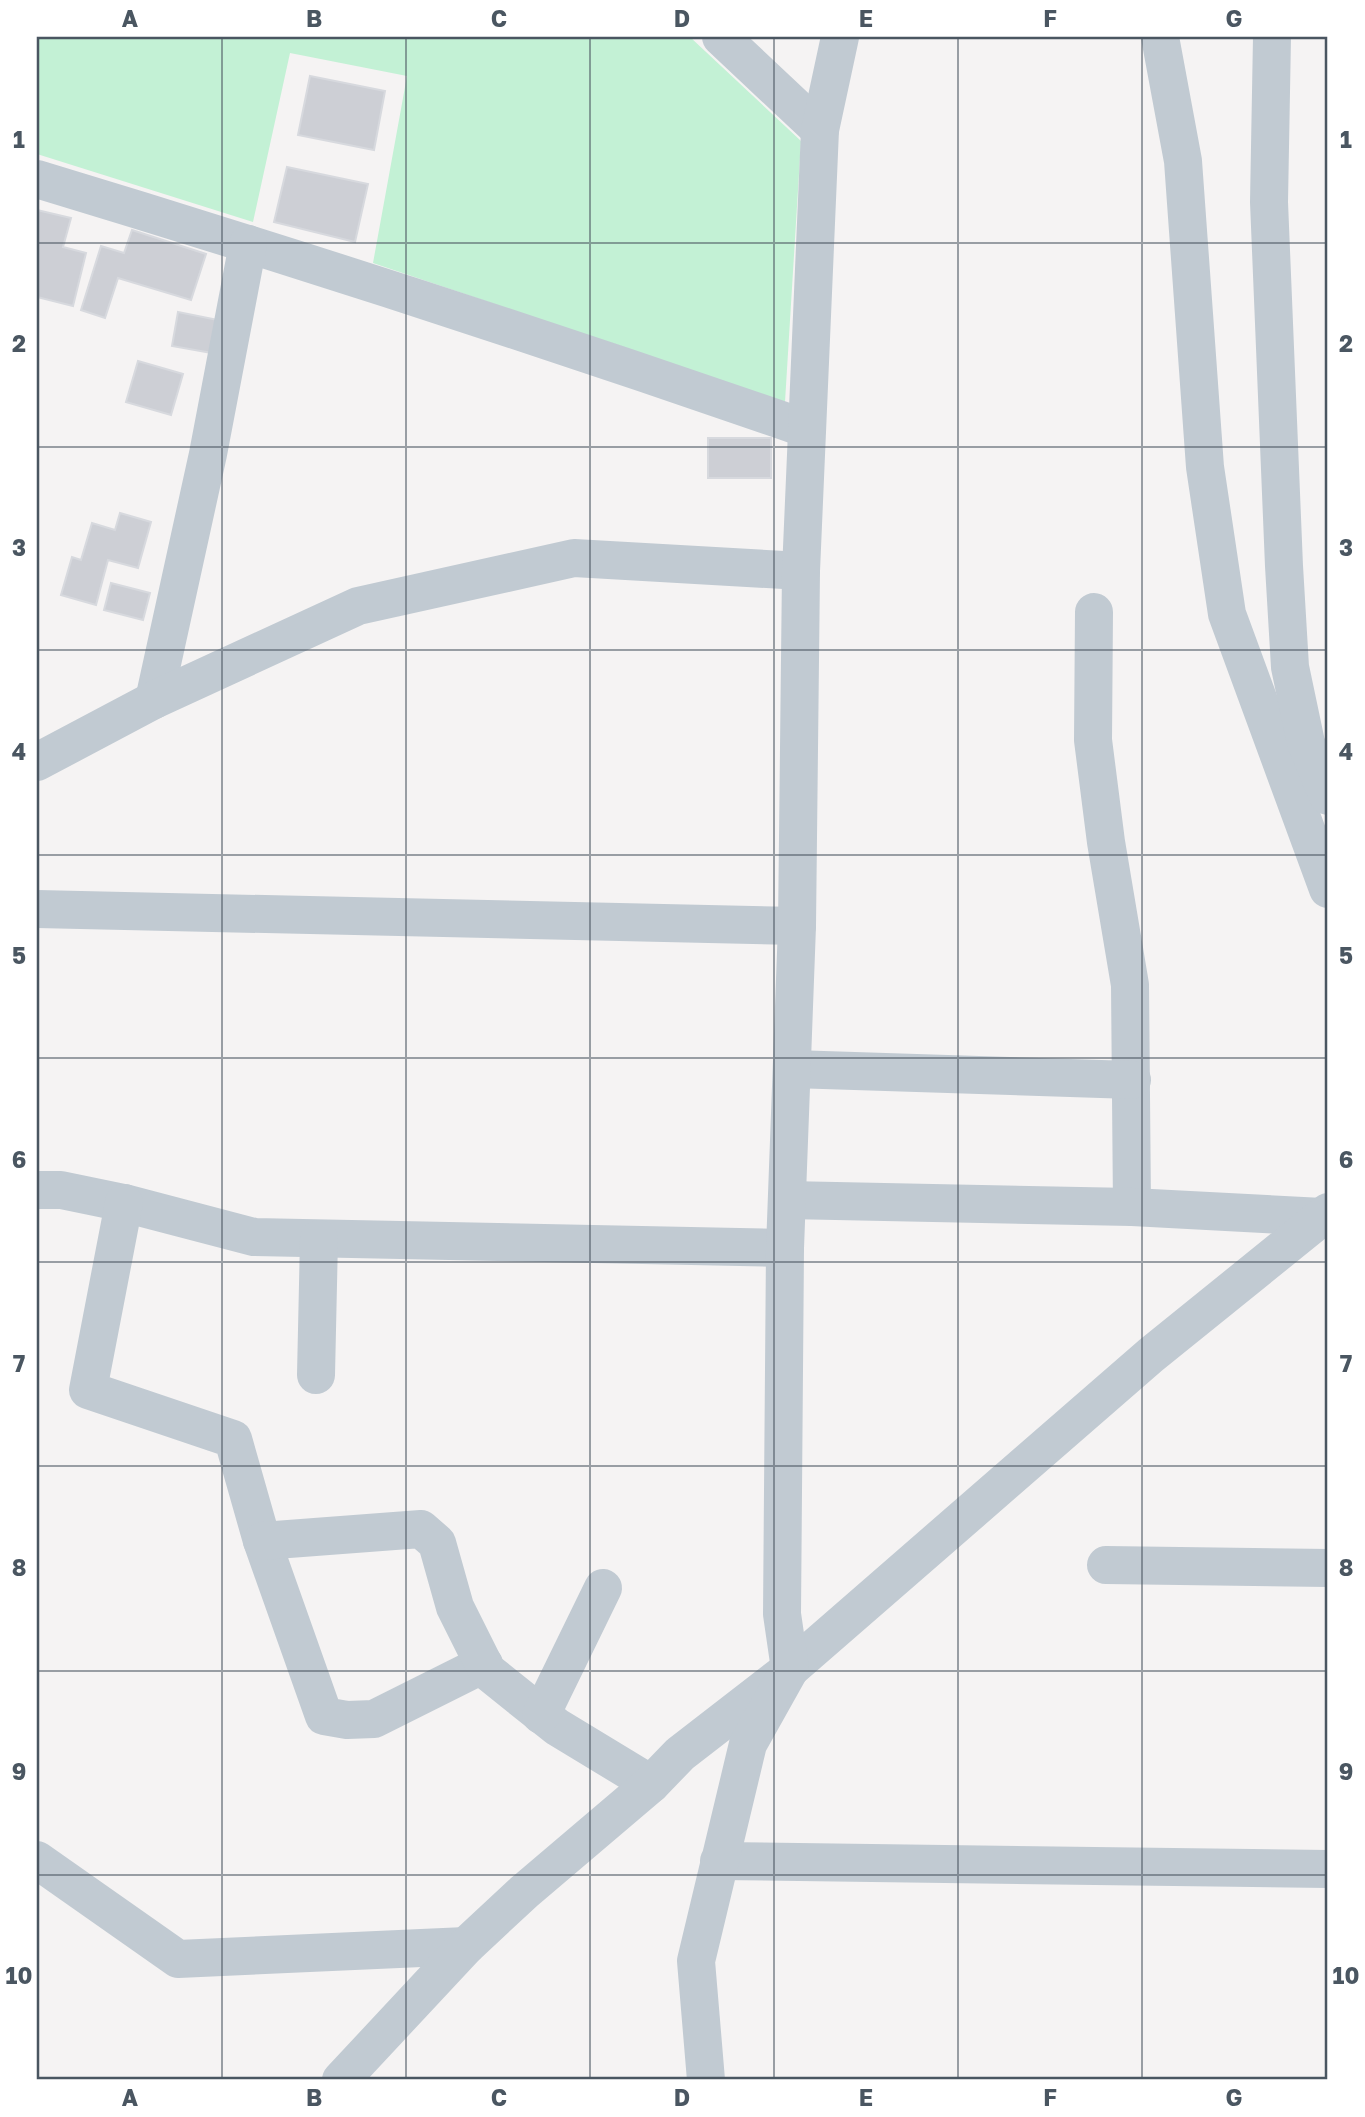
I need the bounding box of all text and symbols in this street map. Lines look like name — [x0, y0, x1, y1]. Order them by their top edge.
text: A — [122, 4, 139, 32]
text: B — [306, 4, 322, 32]
text: C — [491, 4, 507, 32]
text: D — [674, 4, 690, 32]
text: E — [859, 4, 873, 32]
text: F — [1043, 4, 1057, 32]
text: G — [1226, 4, 1242, 32]
text: 1 — [13, 125, 25, 153]
text: 1 — [1340, 125, 1352, 153]
text: 2 — [12, 329, 26, 357]
text: 2 — [1339, 329, 1353, 357]
text: 3 — [12, 533, 26, 561]
text: 3 — [1339, 533, 1353, 561]
text: 4 — [12, 737, 26, 765]
text: 4 — [1339, 737, 1353, 765]
text: 5 — [12, 941, 26, 969]
text: 5 — [1339, 941, 1353, 969]
text: 6 — [12, 1145, 26, 1173]
text: 6 — [1339, 1145, 1353, 1173]
text: 7 — [13, 1349, 25, 1377]
text: 7 — [1340, 1349, 1352, 1377]
text: 8 — [12, 1553, 26, 1581]
text: 8 — [1339, 1553, 1353, 1581]
text: 9 — [12, 1757, 26, 1785]
text: 9 — [1339, 1757, 1353, 1785]
text: 10 — [6, 1961, 32, 1989]
text: 10 — [1333, 1961, 1359, 1989]
text: A — [122, 2083, 139, 2111]
text: B — [306, 2083, 322, 2111]
text: C — [491, 2083, 507, 2111]
text: D — [674, 2083, 690, 2111]
text: E — [859, 2083, 873, 2111]
text: F — [1043, 2083, 1057, 2111]
text: G — [1226, 2083, 1242, 2111]

